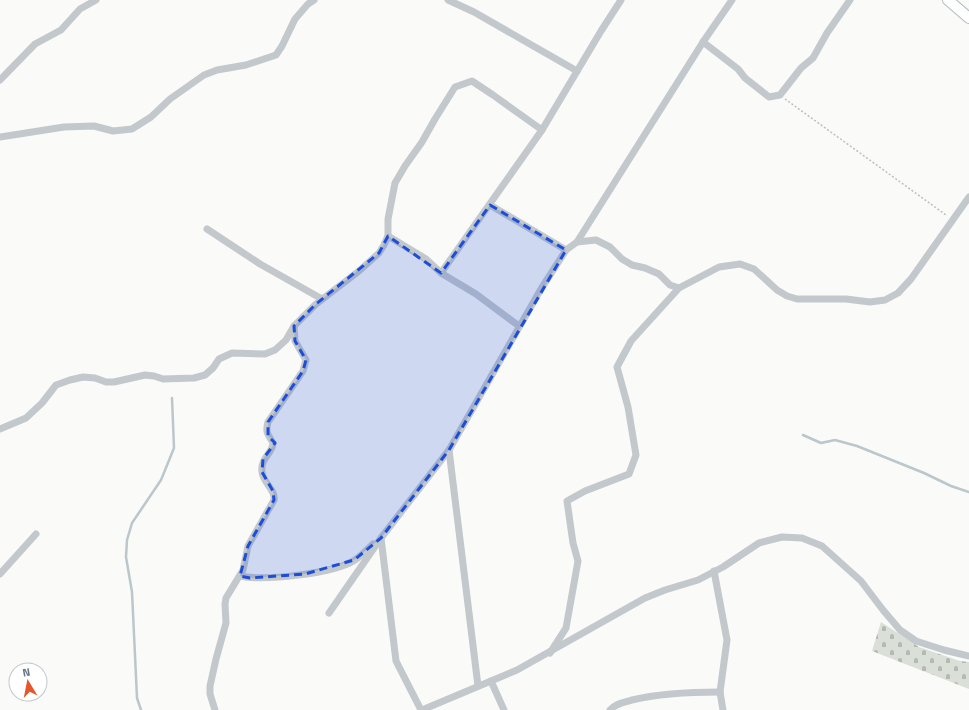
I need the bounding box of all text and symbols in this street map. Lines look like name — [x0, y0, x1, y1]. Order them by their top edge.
north arrow — [8, 662, 48, 702]
text: N — [21, 664, 31, 681]

